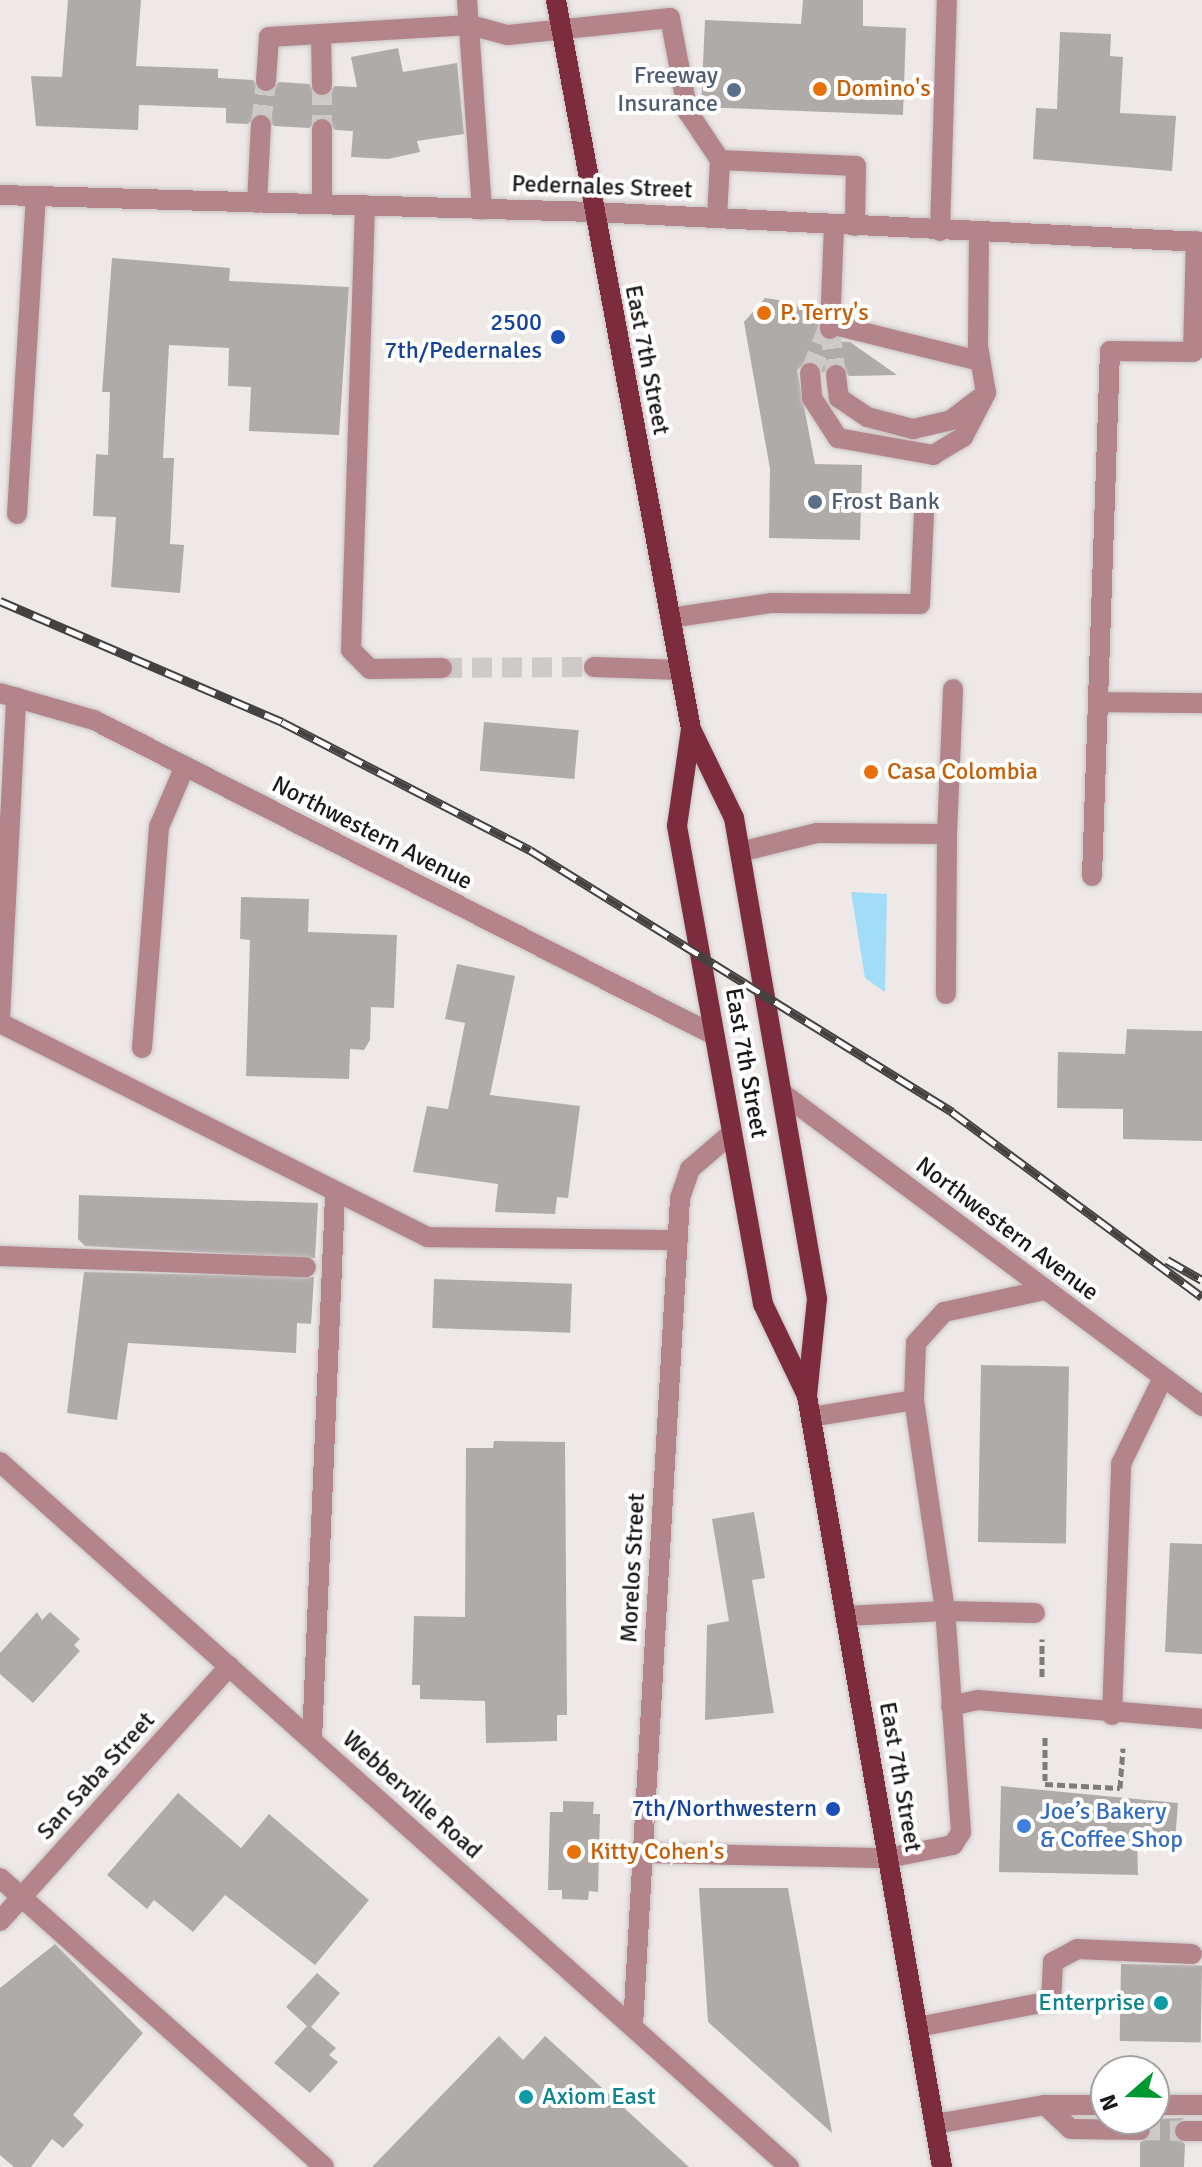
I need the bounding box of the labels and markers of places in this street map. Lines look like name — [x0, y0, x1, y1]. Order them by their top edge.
place label: Freeway Insurance — [617, 62, 718, 118]
place label: Domino's — [836, 75, 931, 103]
marker: Domino's — [811, 80, 829, 98]
marker: Freeway Insurance — [725, 81, 743, 99]
place label: P. Terry's — [780, 299, 869, 327]
marker: P. Terry's — [755, 304, 773, 322]
place label: 2500 7th/Pedernales — [384, 309, 542, 365]
marker: 2500 7th/Pedernales — [549, 328, 567, 346]
place label: Frost Bank — [831, 488, 940, 516]
marker: Frost Bank — [806, 493, 824, 511]
place label: Casa Colombia — [887, 758, 1038, 786]
marker: Casa Colombia — [862, 763, 880, 781]
place label: 7th/Northwestern — [632, 1795, 817, 1823]
place label: Joe’s Bakery & Coffee Shop — [1040, 1798, 1183, 1854]
marker: 7th/Northwestern — [824, 1800, 842, 1818]
marker: Joe’s Bakery & Coffee Shop — [1015, 1817, 1033, 1835]
place label: Kitty Cohen's — [590, 1838, 724, 1866]
marker: Kitty Cohen's — [565, 1843, 583, 1861]
place label: Enterprise — [1038, 1989, 1145, 2017]
marker: Enterprise — [1152, 1994, 1170, 2012]
place label: Axiom East — [542, 2083, 656, 2111]
marker: Axiom East — [517, 2088, 535, 2106]

